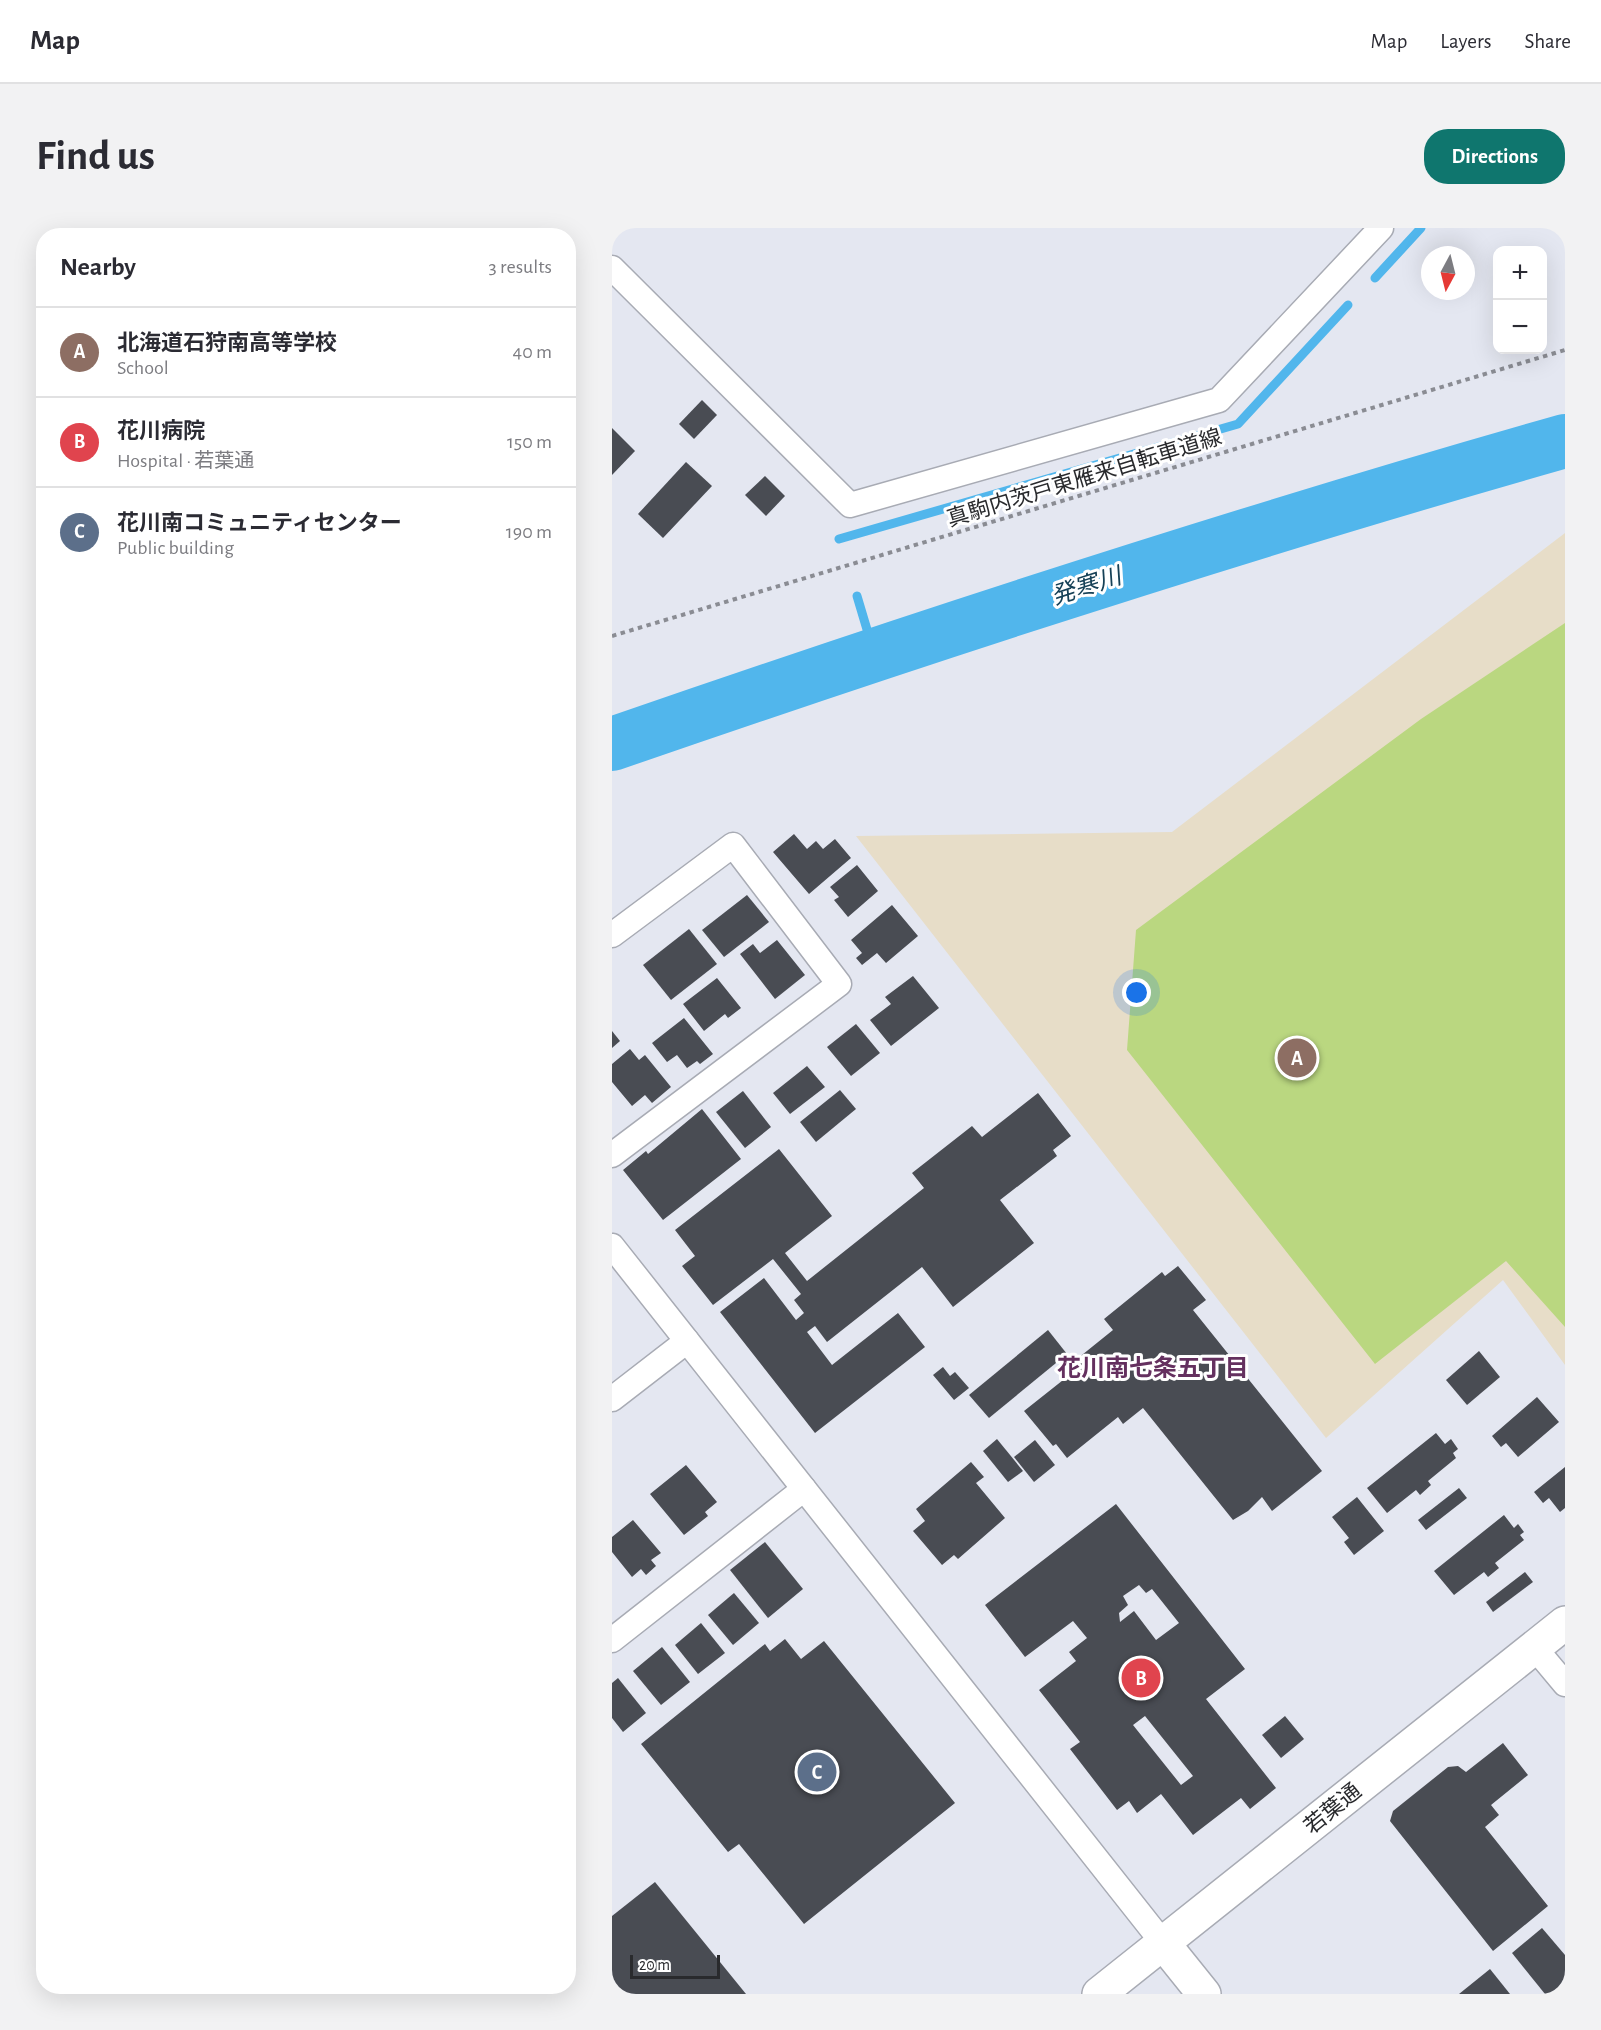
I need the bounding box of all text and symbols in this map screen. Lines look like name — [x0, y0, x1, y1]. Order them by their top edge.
text: Map — [30, 27, 80, 55]
text: Map — [1371, 31, 1407, 52]
text: Layers — [1440, 31, 1491, 52]
text: Share — [1524, 31, 1571, 52]
button: Directions — [1424, 129, 1565, 184]
text: Find us — [36, 135, 155, 177]
north arrow — [1421, 246, 1475, 300]
map controls — [1493, 246, 1547, 354]
button: + — [1493, 246, 1547, 300]
text: Nearby — [60, 254, 136, 280]
text: 3 results — [488, 257, 552, 277]
button: − — [1493, 300, 1547, 354]
text: 北海道石狩南高等学校 — [117, 332, 337, 354]
text: A — [74, 342, 86, 362]
text: 40 m — [513, 342, 552, 362]
text: School — [117, 358, 169, 378]
text: 花川病院 — [117, 420, 205, 442]
street label: 真駒内茨戸東雁来自転車道線 — [944, 425, 1224, 530]
text: B — [74, 432, 85, 452]
text: 150 m — [507, 432, 552, 452]
text: Hospital · 若葉通 — [117, 451, 254, 471]
text: 花川南コミュニティセンター — [117, 512, 402, 534]
text: C — [74, 522, 85, 542]
text: 190 m — [506, 522, 552, 542]
text: Public building — [117, 538, 234, 558]
water label: 発寒川 — [1048, 562, 1127, 609]
your location — [1122, 978, 1151, 1007]
pin: A — [1278, 1036, 1316, 1080]
district label: 花川南七条五丁目 — [1057, 1355, 1249, 1381]
pin: B — [1122, 1656, 1160, 1700]
pin: C — [798, 1750, 836, 1794]
street label: 若葉通 — [1299, 1779, 1365, 1838]
scale bar — [630, 1952, 720, 1980]
text: 20 m — [639, 1957, 670, 1973]

